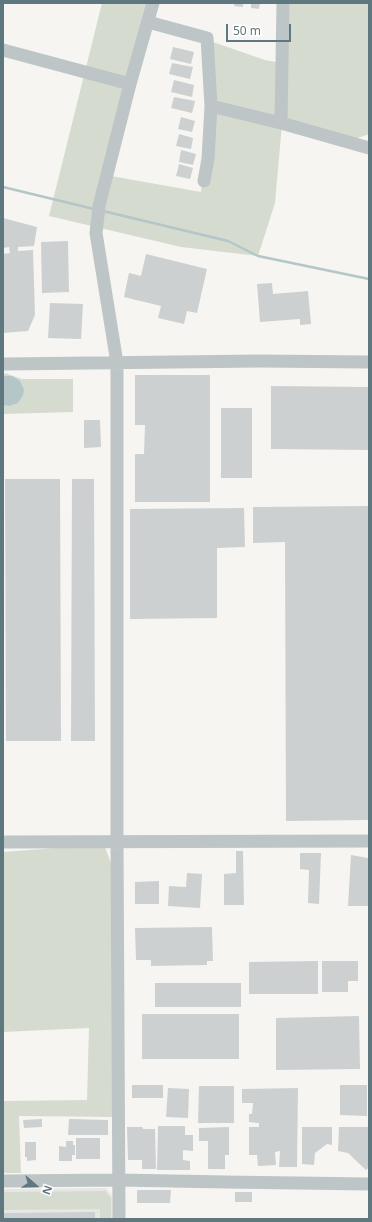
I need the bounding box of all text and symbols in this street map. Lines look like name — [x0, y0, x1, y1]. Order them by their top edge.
scale bar — [228, 16, 293, 42]
text: 50 m — [233, 22, 261, 39]
north arrow — [16, 1166, 56, 1206]
text: N — [39, 1183, 56, 1197]

